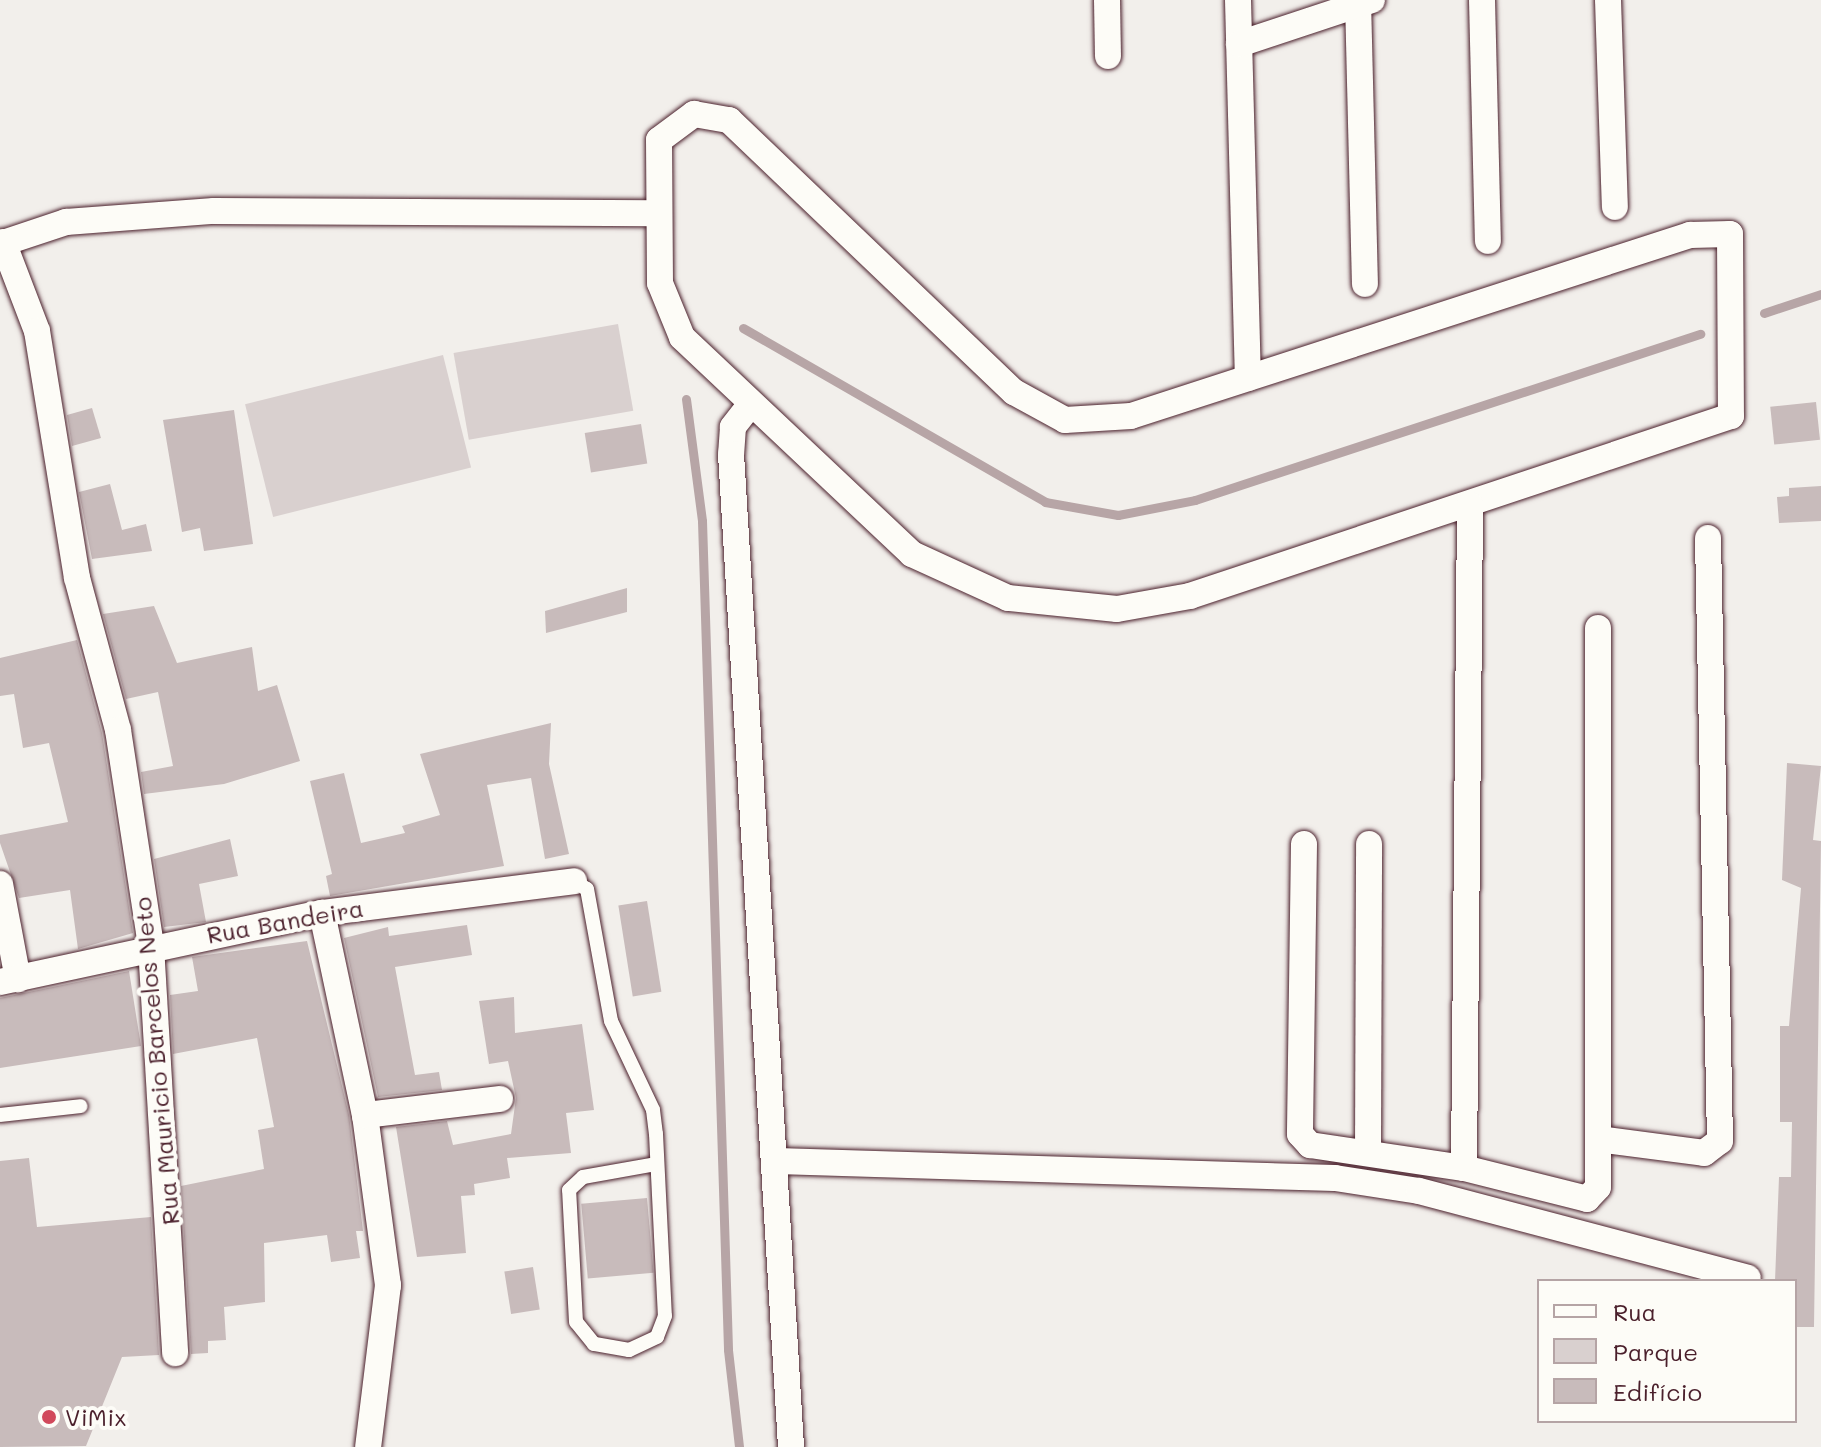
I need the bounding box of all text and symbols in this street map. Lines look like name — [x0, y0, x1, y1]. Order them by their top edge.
street label: Rua Bandeira — [204, 893, 366, 949]
street label: Rua Mauricio Barcelos Neto — [127, 896, 185, 1226]
legend — [1537, 1279, 1797, 1423]
text: Rua — [1613, 1296, 1656, 1327]
text: Parque — [1613, 1336, 1698, 1367]
text: Edifício — [1613, 1376, 1702, 1407]
place label: ViMix — [65, 1403, 126, 1431]
marker: ViMix — [40, 1408, 58, 1426]

